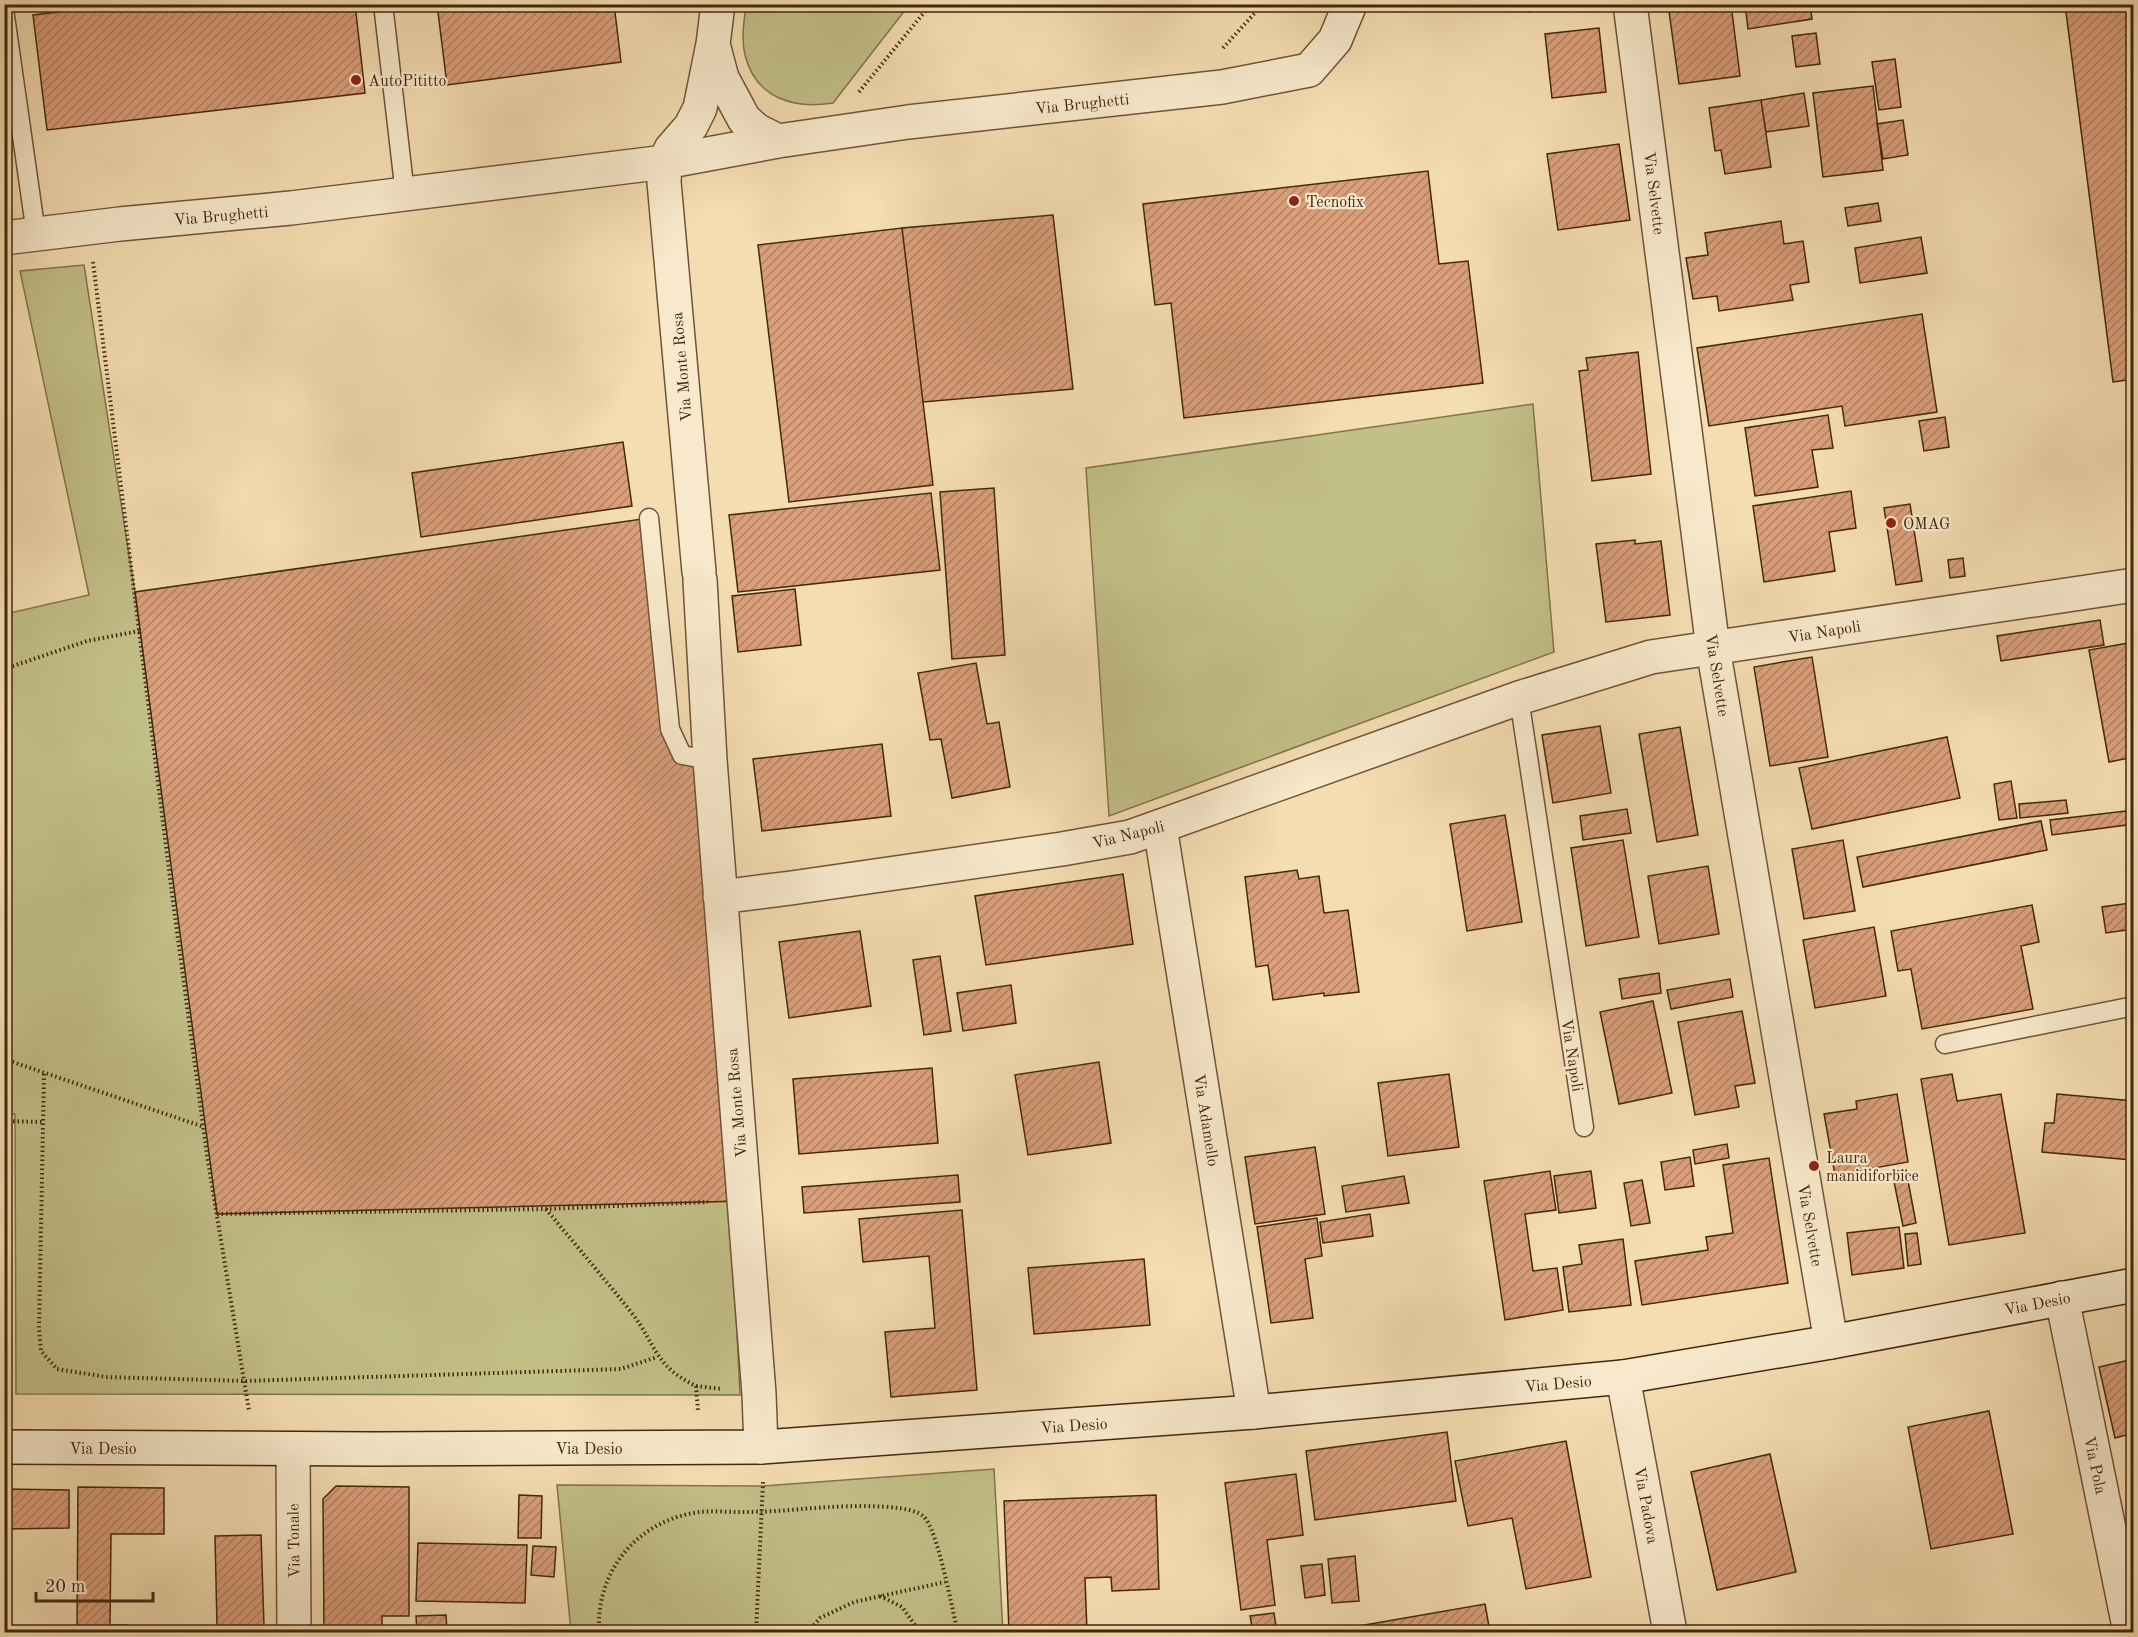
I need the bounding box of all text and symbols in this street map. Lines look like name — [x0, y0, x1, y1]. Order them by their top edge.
marker: AutoPititto — [349, 73, 363, 87]
place label: AutoPititto — [368, 74, 447, 90]
street label: Via Brughetti — [1034, 92, 1130, 118]
street label: Via Selvette — [1640, 151, 1666, 236]
marker: Tecnofix — [1287, 194, 1301, 208]
place label: Tecnofix — [1306, 195, 1364, 211]
street label: Via Brughetti — [173, 205, 269, 229]
street label: Via Monte Rosa — [670, 311, 696, 422]
marker: OMAG — [1884, 516, 1898, 530]
place label: OMAG — [1903, 517, 1951, 533]
street label: Via Napoli — [1787, 619, 1862, 647]
street label: Via Selvette — [1702, 633, 1730, 718]
street label: Via Napoli — [1091, 819, 1166, 853]
street label: Via Napoli — [1557, 1018, 1585, 1093]
street label: Via Monte Rosa — [725, 1047, 751, 1158]
street label: Via Adamello — [1190, 1073, 1220, 1168]
place label: Laura manidiforbice — [1826, 1151, 1919, 1185]
marker: Laura manidiforbice — [1807, 1159, 1821, 1173]
street label: Via Selvette — [1794, 1183, 1824, 1268]
street label: Via Desio — [2003, 1291, 2072, 1319]
street label: Via Desio — [1524, 1374, 1592, 1396]
street label: Via Desio — [1040, 1417, 1108, 1437]
street label: Via Pola — [2080, 1435, 2108, 1496]
street label: Via Desio — [69, 1442, 137, 1458]
street label: Via Desio — [555, 1442, 623, 1458]
street label: Via Padova — [1630, 1466, 1660, 1545]
street label: Via Tonale — [286, 1503, 304, 1579]
scale bar — [36, 1565, 153, 1603]
text: 20 m — [45, 1578, 85, 1596]

